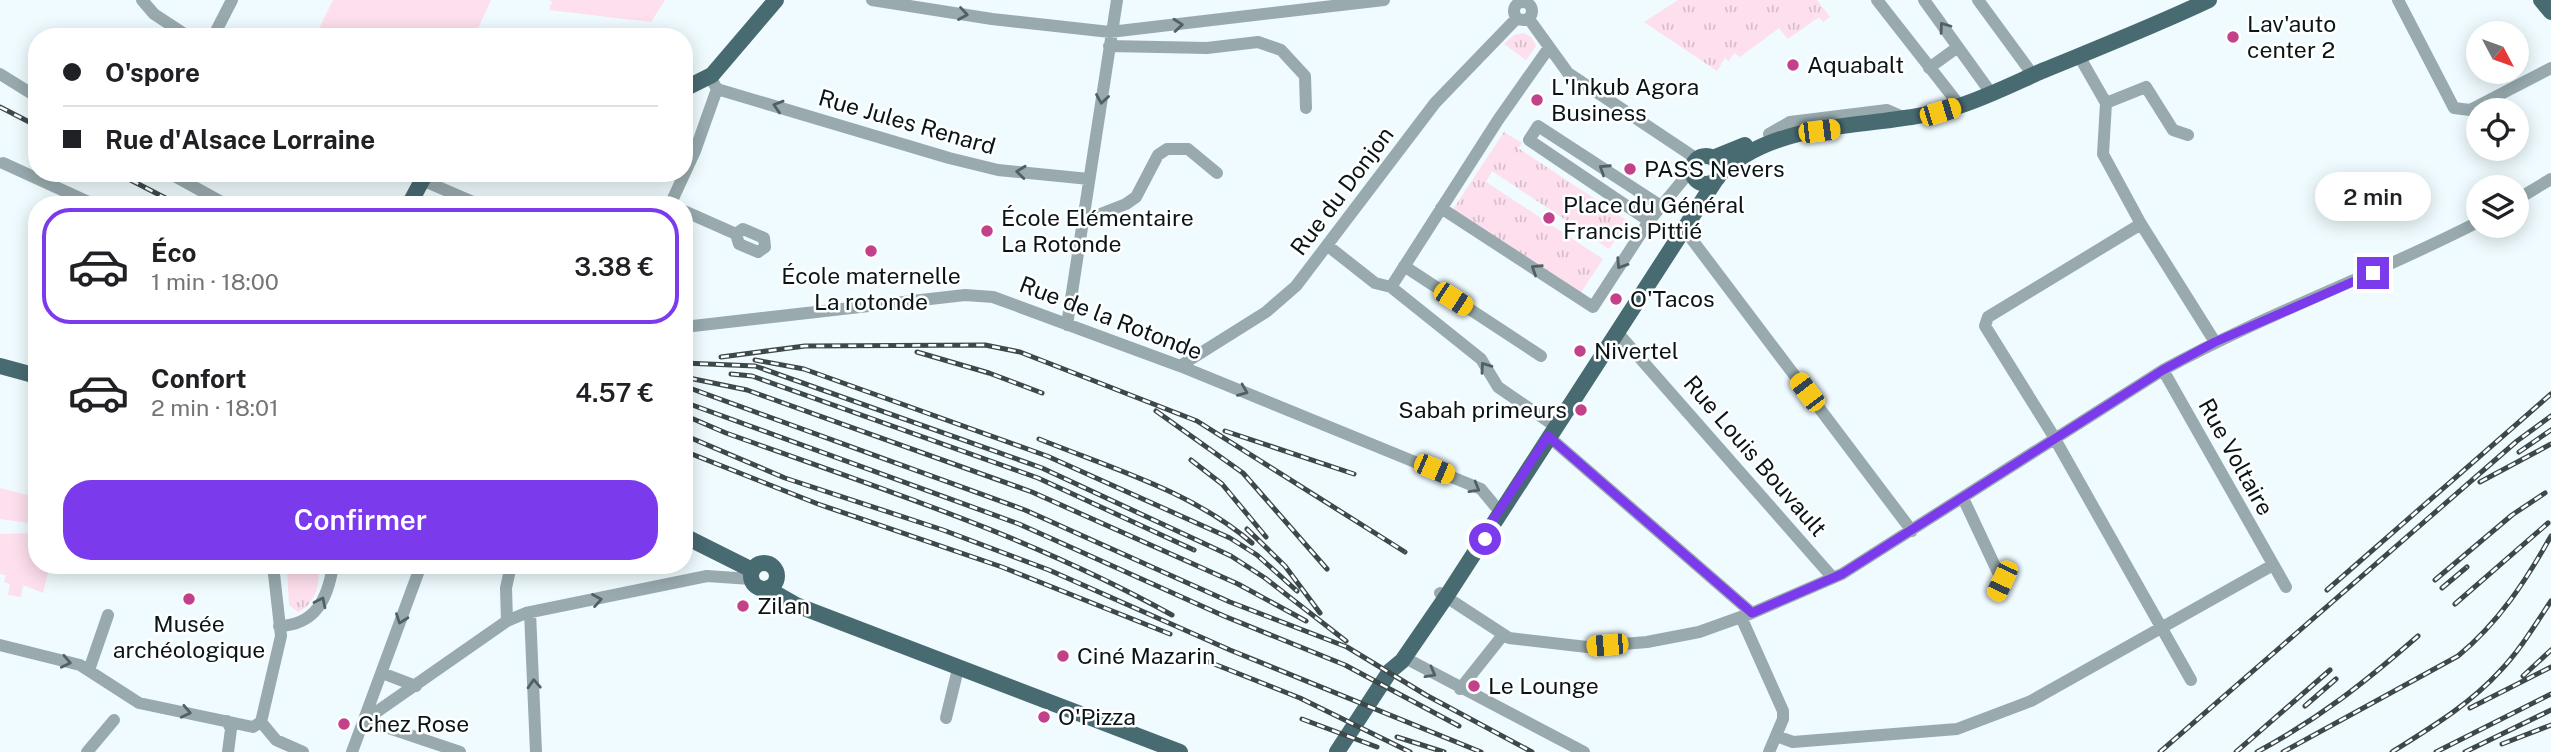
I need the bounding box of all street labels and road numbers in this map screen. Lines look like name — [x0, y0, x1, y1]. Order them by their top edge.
street label: Rue Jules Renard — [816, 83, 999, 160]
street label: Rue du Donjon — [1284, 121, 1399, 260]
street label: Rue de la Rotonde — [1016, 270, 1206, 365]
street label: Rue Louis Bouvault — [1678, 370, 1832, 541]
street label: Rue Voltaire — [2193, 394, 2280, 520]

